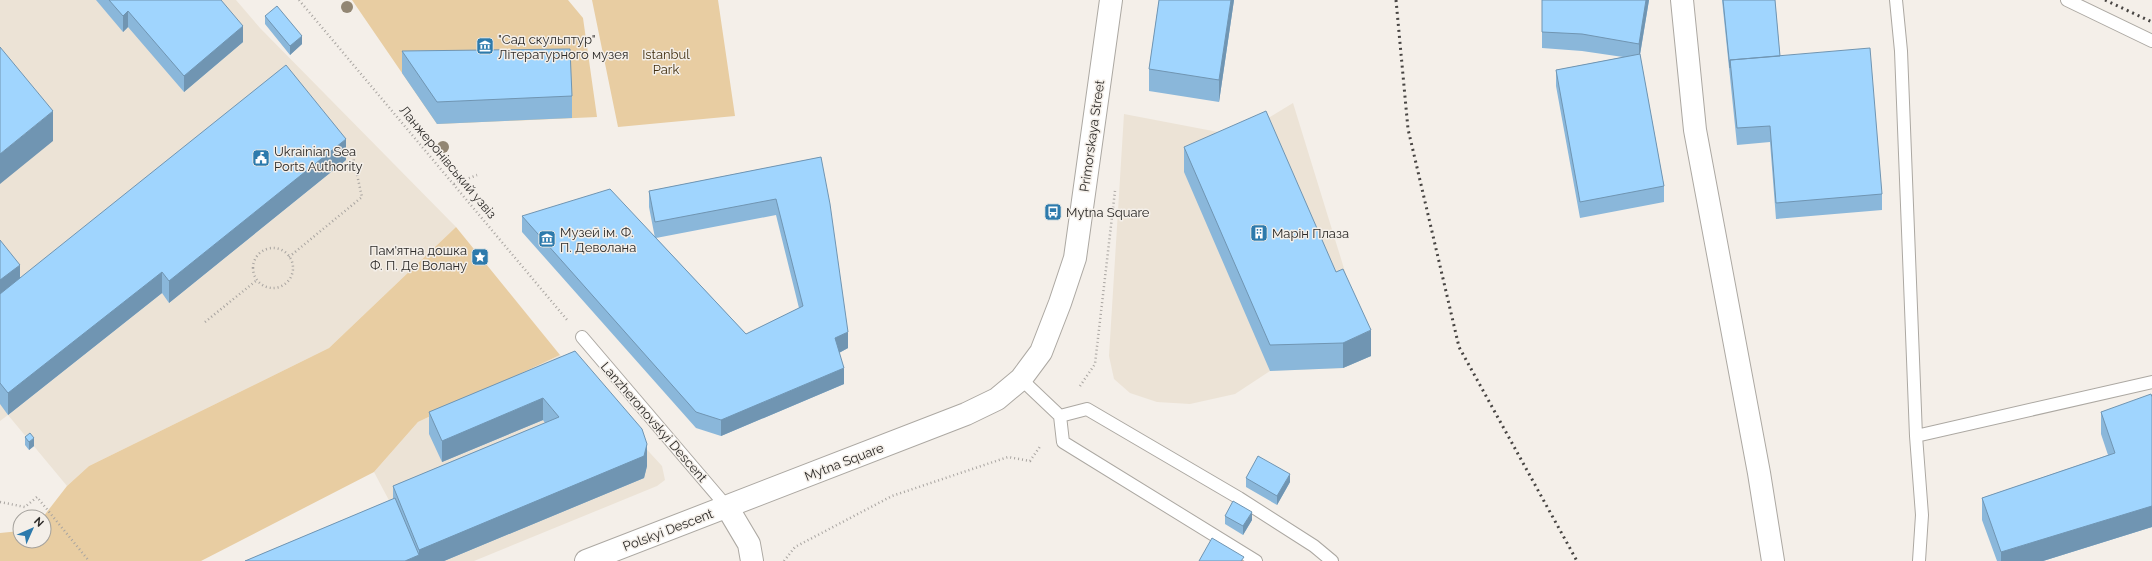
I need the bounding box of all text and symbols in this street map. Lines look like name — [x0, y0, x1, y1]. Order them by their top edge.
place label: "Сад скульптур" Літературного музея — [498, 32, 629, 62]
museum icon: "Сад скульптур" Літературного музея — [475, 36, 495, 56]
park label: Istanbul Park — [642, 47, 690, 77]
street label: Primorskaya Street — [1077, 78, 1107, 193]
street label: Ланжеронівський узвіз — [396, 103, 500, 221]
place label: Ukrainian Sea Ports Authority — [274, 144, 363, 174]
public building icon: Ukrainian Sea Ports Authority — [251, 148, 271, 168]
bus stop icon: Mytna Square — [1043, 202, 1063, 222]
place label: Mytna Square — [1066, 205, 1150, 220]
building icon: Марін Плаза — [1249, 223, 1269, 243]
place label: Музей ім. Ф. П. Деволана — [560, 225, 636, 255]
place label: Марін Плаза — [1272, 226, 1349, 241]
museum icon: Музей ім. Ф. П. Деволана — [537, 229, 557, 249]
place label: Пам'ятна дошка Ф. П. Де Волану — [369, 243, 467, 273]
place icon: Пам'ятна дошка Ф. П. Де Волану — [470, 247, 490, 267]
street label: Lanzheronovskyi Descent — [598, 359, 711, 485]
street label: Mytna Square — [802, 440, 886, 484]
street label: Polskyi Descent — [621, 506, 716, 554]
north arrow — [12, 509, 52, 549]
text: N — [31, 515, 46, 530]

